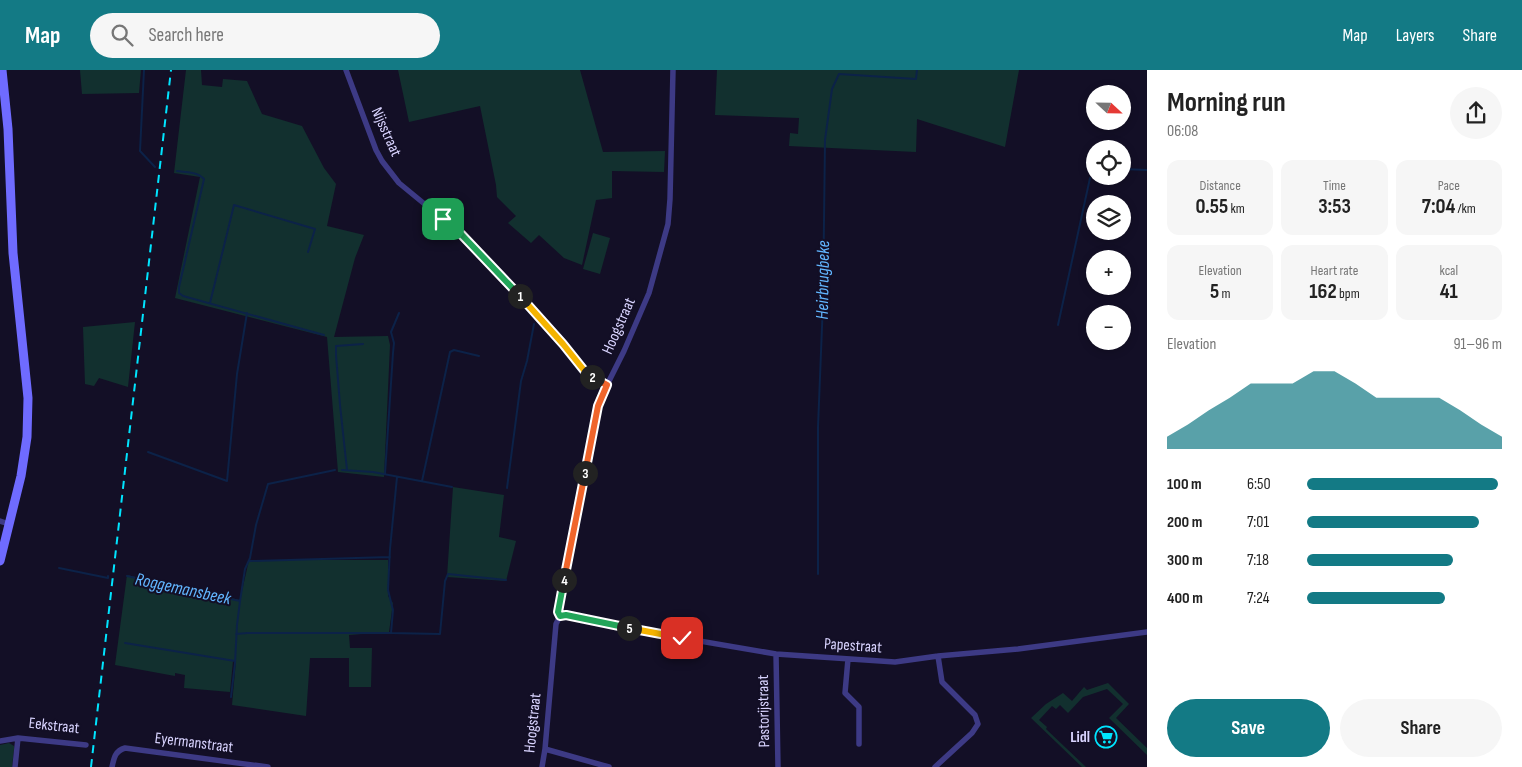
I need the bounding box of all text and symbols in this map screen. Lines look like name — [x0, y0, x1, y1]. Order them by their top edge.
search box — [90, 13, 440, 58]
text: Map — [25, 21, 60, 50]
icon: search — [108, 21, 136, 49]
text: Search here — [148, 24, 224, 47]
text: Map — [1343, 25, 1368, 46]
text: Layers — [1396, 25, 1435, 46]
text: Share — [1463, 25, 1497, 46]
north arrow — [1086, 85, 1131, 130]
map controls — [1086, 85, 1131, 350]
text: Morning run — [1167, 86, 1286, 119]
button: share — [1450, 87, 1502, 139]
street label: Nijsstraat — [367, 105, 405, 160]
text: 06:08 — [1167, 122, 1198, 141]
button: locate — [1086, 140, 1131, 185]
text: Distance — [1200, 177, 1241, 194]
text: Time — [1323, 177, 1346, 194]
text: Pace — [1438, 177, 1460, 194]
text: 0.55 — [1196, 194, 1228, 219]
text: 3:53 — [1318, 194, 1351, 219]
text: 7:04 — [1422, 194, 1455, 219]
button: layers — [1086, 195, 1131, 240]
pin — [422, 198, 464, 240]
text: km — [1228, 200, 1245, 217]
text: /km — [1455, 200, 1476, 217]
icon: arrive — [429, 205, 457, 233]
water label: Heirbrugbeke — [812, 240, 834, 320]
button: + — [1086, 250, 1131, 295]
text: Elevation — [1199, 262, 1242, 279]
text: Heart rate — [1311, 262, 1358, 279]
text: kcal — [1440, 262, 1458, 279]
text: 5 — [1210, 279, 1219, 304]
text: 162 — [1309, 279, 1337, 304]
text: 41 — [1440, 279, 1458, 304]
pin: 1 — [508, 284, 532, 308]
text: m — [1219, 285, 1230, 302]
text: bpm — [1337, 285, 1360, 302]
text: 1 — [518, 288, 523, 305]
street label: Hoogstraat — [598, 295, 640, 357]
button: − — [1086, 305, 1131, 350]
text: Elevation — [1167, 335, 1216, 354]
text: 91–96 m — [1453, 335, 1502, 354]
pin: 2 — [580, 364, 604, 390]
text: 2 — [589, 369, 596, 386]
pin: 3 — [572, 460, 598, 486]
text: 3 — [582, 465, 589, 482]
text: 100 m — [1167, 475, 1202, 494]
text: 6:50 — [1247, 475, 1271, 494]
text: 200 m — [1167, 513, 1202, 532]
text: 7:01 — [1247, 513, 1269, 532]
text: 300 m — [1167, 551, 1203, 570]
text: 7:18 — [1247, 551, 1269, 570]
pin: 4 — [552, 568, 576, 592]
water label: Roggemansbeek — [133, 569, 234, 610]
text: 4 — [561, 572, 568, 589]
text: 400 m — [1167, 589, 1203, 608]
text: 7:24 — [1247, 589, 1270, 608]
pin: 5 — [616, 616, 642, 640]
pin — [661, 617, 703, 659]
text: 5 — [626, 620, 633, 637]
icon: check — [668, 624, 696, 652]
street label: Papestraat — [823, 635, 883, 658]
street label: Pastorijstraat — [754, 675, 774, 747]
street label: Hoogstraat — [520, 692, 546, 754]
button: Save — [1167, 699, 1330, 757]
button: Share — [1340, 699, 1502, 757]
street label: Eekstraat — [28, 714, 80, 738]
supermarket icon: Lidl — [1094, 725, 1118, 749]
place label: Lidl — [1070, 728, 1090, 747]
street label: Eyermanstraat — [154, 729, 235, 757]

